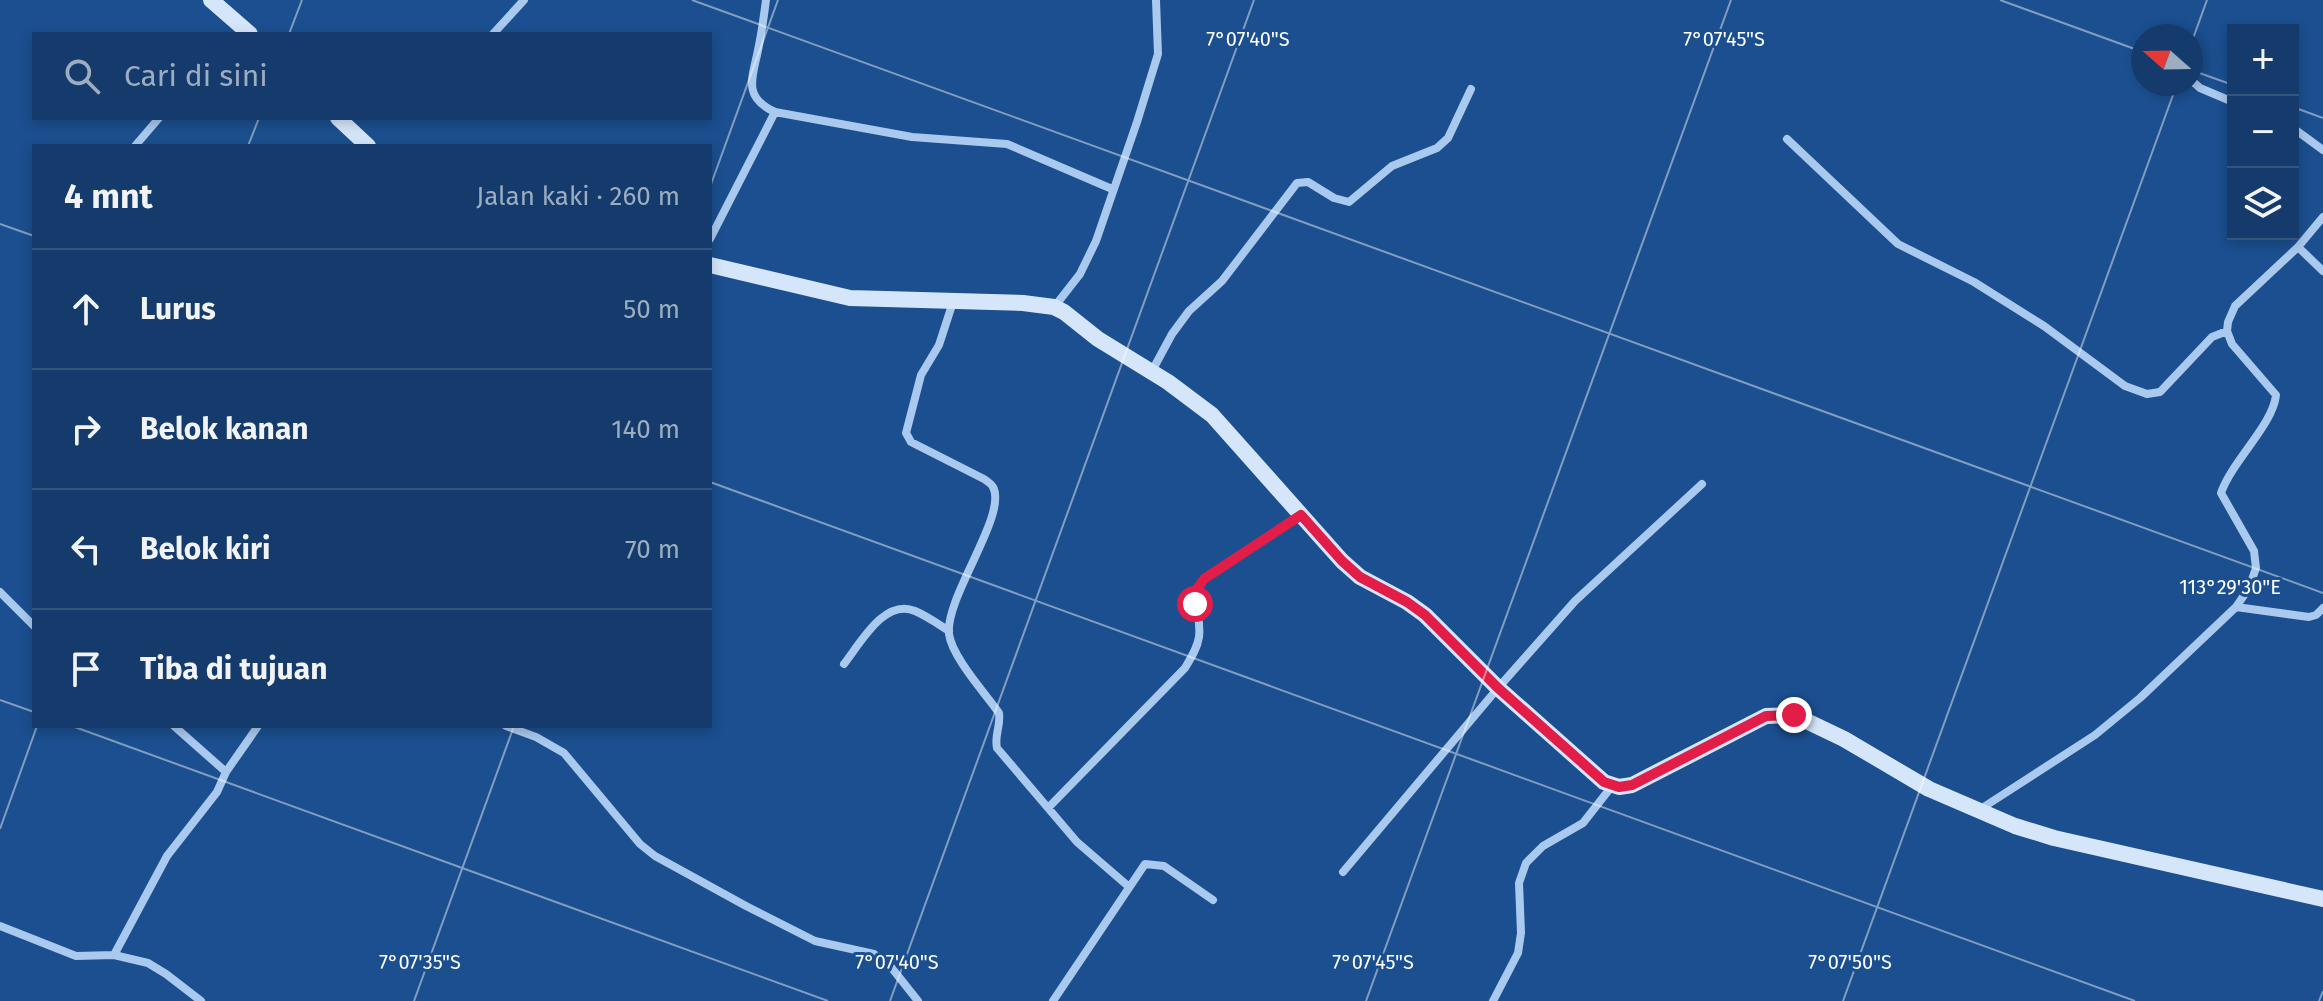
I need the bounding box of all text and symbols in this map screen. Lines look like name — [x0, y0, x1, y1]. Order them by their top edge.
north arrow — [2131, 24, 2203, 96]
map controls — [2227, 24, 2299, 240]
button: + — [2227, 24, 2299, 96]
text: 7°07'40"S — [1206, 27, 1290, 51]
text: 7°07'45"S — [1683, 27, 1765, 51]
search box — [32, 32, 712, 120]
icon: search — [60, 54, 104, 98]
text: Cari di sini — [124, 58, 268, 94]
button: − — [2227, 96, 2299, 168]
button: layers — [2227, 168, 2299, 240]
text: 4 mnt — [64, 176, 153, 217]
text: Jalan kaki · 260 m — [476, 181, 680, 212]
icon: ahead — [64, 287, 108, 331]
text: Lurus — [140, 291, 216, 327]
text: 50 m — [623, 294, 680, 325]
icon: right — [64, 407, 108, 451]
text: Belok kanan — [140, 411, 309, 447]
text: 140 m — [611, 414, 680, 445]
icon: left — [64, 527, 108, 571]
text: Belok kiri — [140, 531, 271, 567]
text: 70 m — [625, 534, 680, 565]
text: 113°29'30"E — [2179, 575, 2281, 599]
route start — [1177, 586, 1213, 622]
icon: arrive — [64, 647, 108, 691]
text: Tiba di tujuan — [140, 651, 327, 687]
route end — [1776, 697, 1812, 733]
text: 7°07'35"S — [379, 950, 461, 974]
text: 7°07'40"S — [855, 950, 939, 974]
text: 7°07'45"S — [1332, 950, 1414, 974]
text: 7°07'50"S — [1808, 950, 1892, 974]

